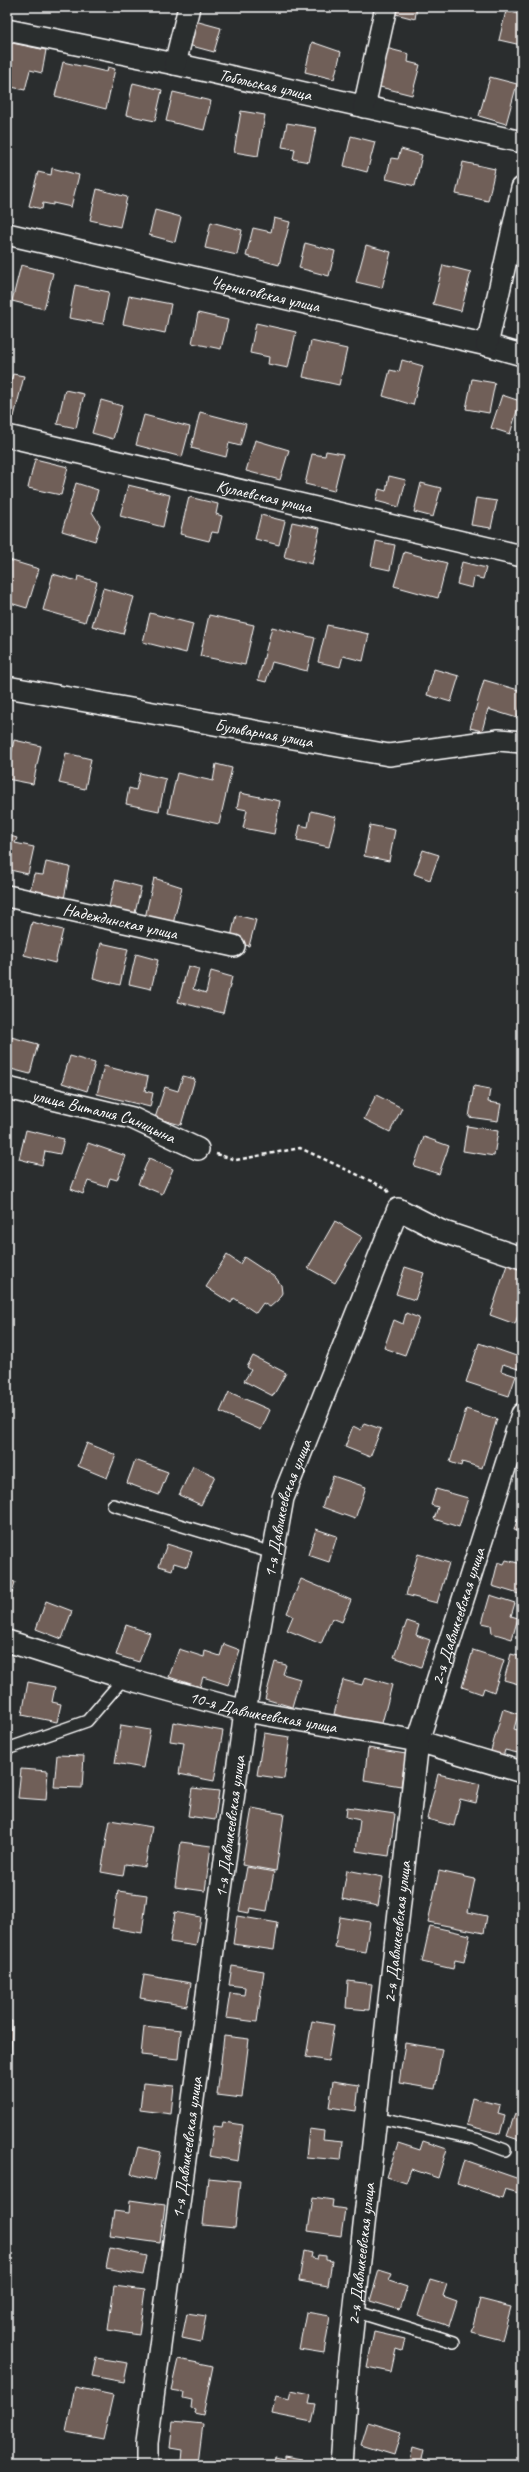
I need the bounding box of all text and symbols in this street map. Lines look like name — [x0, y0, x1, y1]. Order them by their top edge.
street label: Тобольская улица — [217, 64, 315, 105]
street label: Черниговская улица — [209, 271, 323, 317]
street label: Кулаевская улица — [214, 475, 315, 517]
street label: Бульварная улица — [213, 714, 316, 752]
street label: Надеждинская улица — [61, 898, 181, 944]
street label: улица Виталия Синицына — [29, 1084, 181, 1148]
street label: 1-я Давликеевская улица — [259, 1435, 316, 1579]
street label: 2-я Давликеевская улица — [426, 1544, 490, 1687]
street label: 10-я Давликеевская улица — [187, 1686, 340, 1738]
street label: 1-я Давликеевская улица — [210, 1753, 250, 1899]
street label: 2-я Давликеевская улица — [378, 1858, 415, 2004]
street label: 1-я Давликеевская улица — [167, 2074, 207, 2220]
street label: 2-я Давликеевская улица — [342, 2180, 379, 2326]

